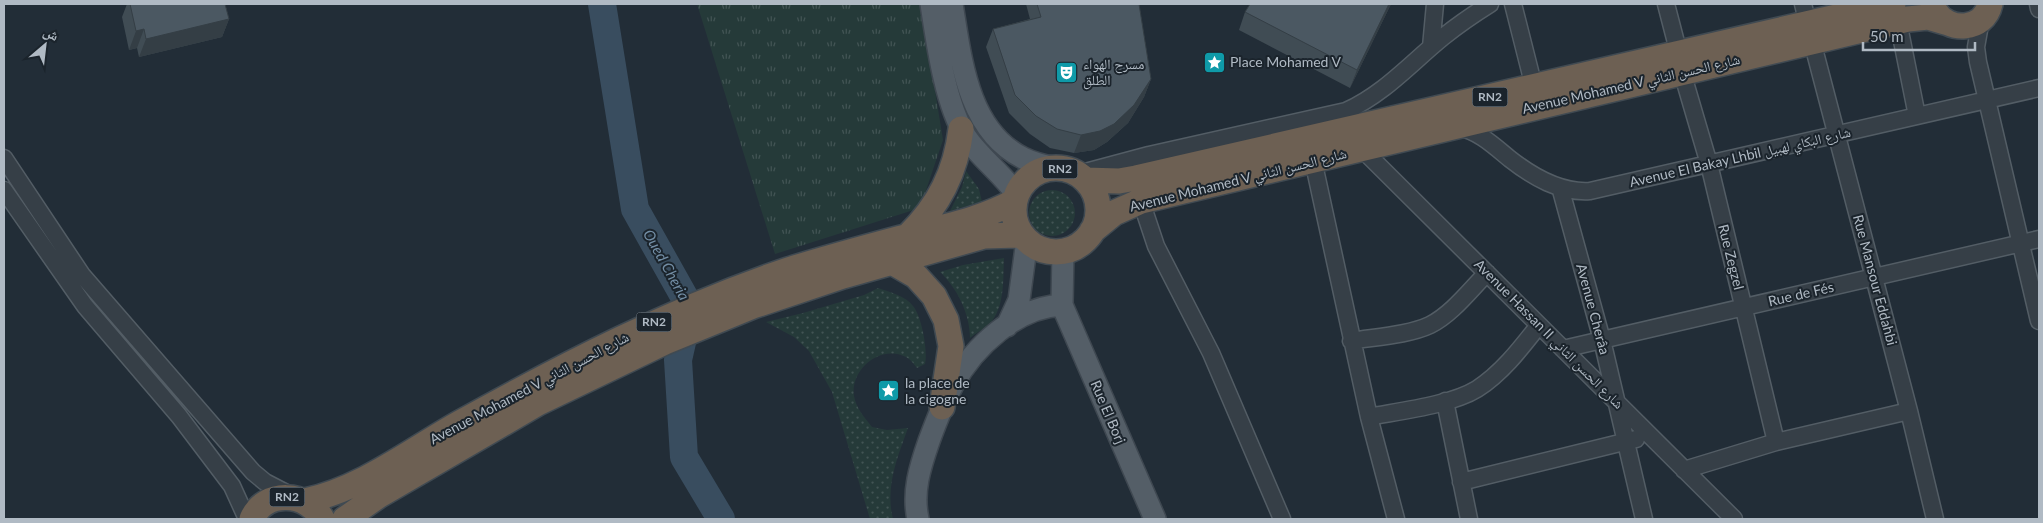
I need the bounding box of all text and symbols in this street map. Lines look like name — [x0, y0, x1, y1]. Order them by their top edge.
north arrow — [20, 20, 70, 70]
scale bar — [1863, 20, 1976, 52]
text: ش — [40, 22, 62, 45]
text: 50 m — [1870, 27, 1904, 45]
place icon: Place Mohamed V — [1202, 50, 1226, 74]
street label: Avenue Mohamed V شارع الحسن الثاني — [1520, 50, 1742, 120]
place label: Place Mohamed V — [1230, 53, 1341, 70]
place label: مسرح الهواء الطلق — [1083, 55, 1144, 90]
theatre icon: مسرح الهواء الطلق — [1055, 60, 1079, 84]
road number: RN2 — [1472, 88, 1508, 106]
street label: Avenue El Bakay Lhbil شارع البكاي لهبيل — [1628, 123, 1853, 194]
street label: Avenue Mohamed V شارع الحسن الثاني — [1128, 144, 1349, 218]
road number: RN2 — [1042, 160, 1078, 178]
street label: Rue Mansour Eddahbi — [1850, 213, 1901, 347]
street label: Rue Zegzel — [1715, 222, 1748, 291]
water label: Oued Cheria — [640, 226, 694, 303]
street label: Avenue Hassan II شارع الحسن الثاني — [1469, 255, 1628, 414]
street label: Avenue Cherâa — [1573, 262, 1614, 356]
street label: Rue de Fés — [1766, 278, 1835, 309]
road number: RN2 — [636, 313, 672, 332]
street label: Avenue Mohamed V شارع الحسن الثاني — [426, 328, 633, 451]
place label: la place de la cigogne — [905, 374, 970, 407]
street label: Rue El Borj — [1087, 377, 1129, 446]
place icon: la place de la cigogne — [877, 379, 901, 403]
road number: RN2 — [270, 488, 304, 507]

